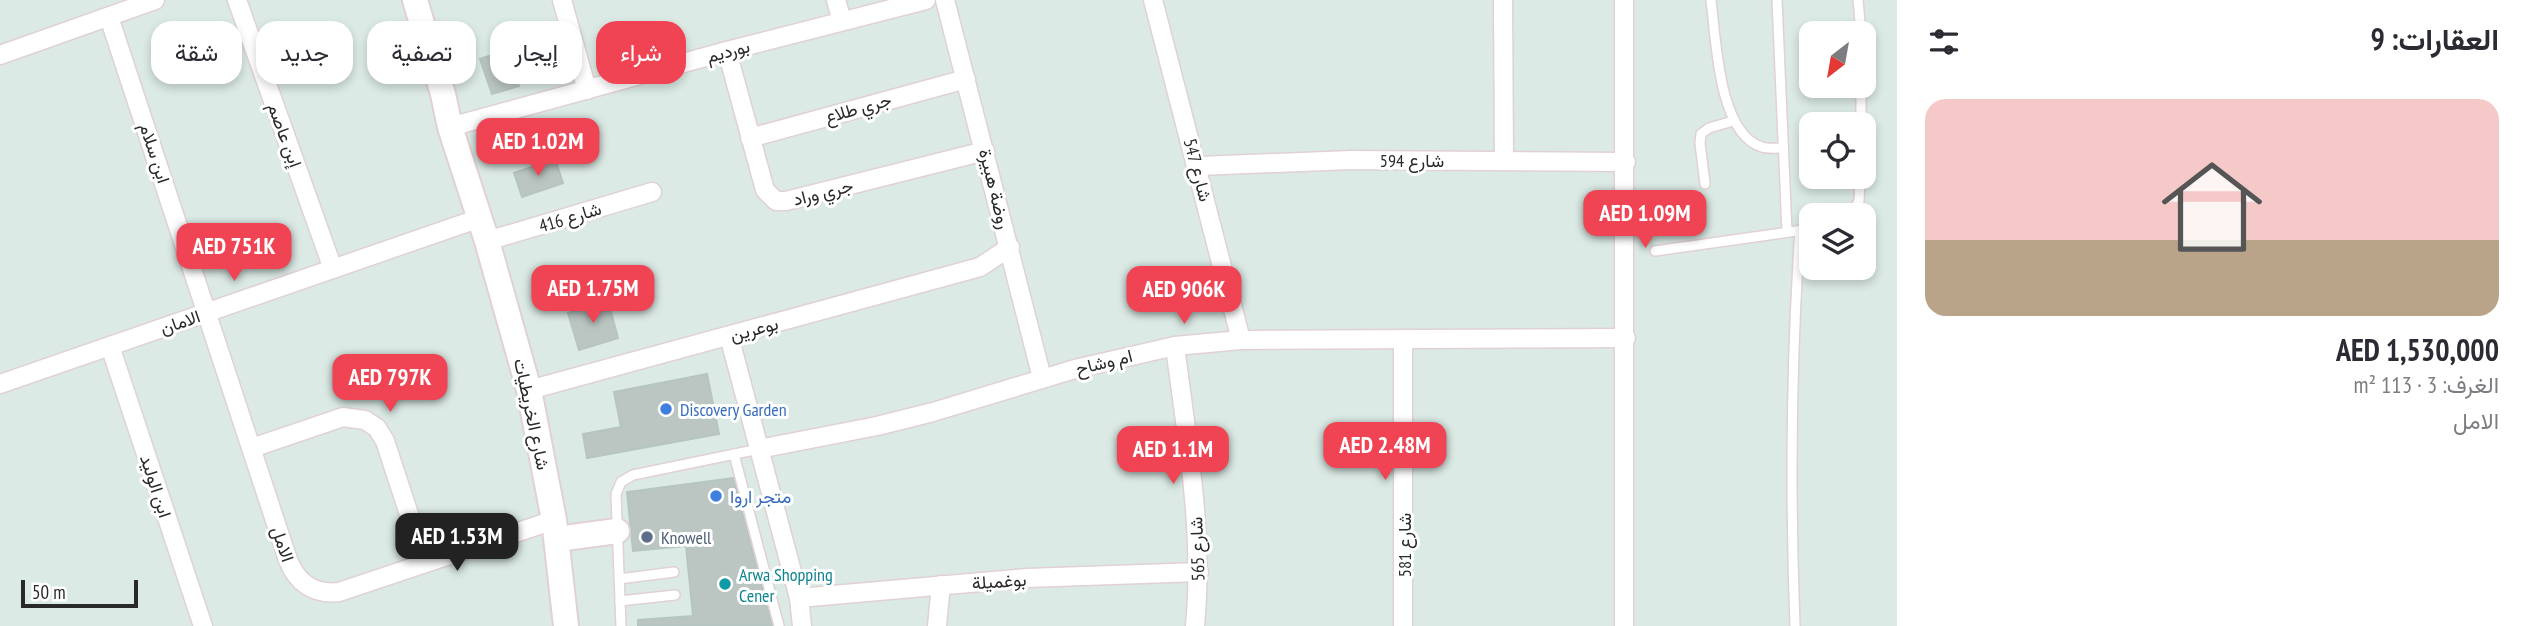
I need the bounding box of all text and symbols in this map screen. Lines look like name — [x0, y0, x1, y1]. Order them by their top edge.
text: العقارات: 9 — [2370, 19, 2499, 58]
chip: شقة — [151, 21, 242, 84]
chip: جديد — [256, 21, 353, 84]
chip: تصفية — [367, 21, 476, 84]
chip: إيجار — [490, 21, 582, 84]
chip: شراء — [596, 21, 686, 84]
north arrow — [1799, 21, 1876, 98]
map controls — [1799, 21, 1876, 280]
icon: filters — [1925, 23, 1963, 61]
street label: بورديم — [704, 34, 752, 69]
street label: جري طلاع — [822, 88, 895, 132]
street label: إبن عاصم — [262, 100, 307, 171]
button: locate — [1799, 112, 1876, 189]
pin: AED 1.02M — [458, 118, 618, 178]
street label: ابن سلام — [134, 120, 176, 186]
text: AED 1.02M — [492, 126, 584, 155]
street label: شارع 547 — [1178, 136, 1217, 204]
icon: home — [2149, 144, 2275, 270]
street label: روضة هبيرة — [974, 146, 1016, 232]
street label: شارع 594 — [1380, 149, 1444, 173]
street label: جري وراد — [791, 173, 856, 214]
pin: AED 1.09M — [1565, 190, 1725, 250]
street label: شارع 416 — [536, 197, 604, 238]
text: AED 1.09M — [1599, 198, 1691, 227]
button: layers — [1799, 203, 1876, 280]
pin: AED 751K — [162, 224, 306, 283]
text: AED 751K — [192, 231, 276, 260]
pin: AED 1.75M — [513, 266, 673, 325]
pin: AED 906K — [1112, 266, 1256, 326]
text: AED 1.75M — [547, 273, 639, 302]
text: AED 906K — [1142, 274, 1226, 303]
street label: الامان — [157, 304, 203, 340]
street label: بوعرين — [727, 312, 781, 346]
text: AED 1,530,000 — [2336, 330, 2499, 369]
street label: ام وشاح — [1073, 344, 1135, 381]
pin: AED 797K — [318, 354, 462, 414]
street label: شارع الخريطيات — [508, 356, 555, 472]
text: AED 797K — [348, 362, 432, 391]
text: الغرف: 3 · 113 m² — [2353, 370, 2499, 399]
place label: Discovery Garden — [680, 398, 787, 421]
marker: Discovery Garden — [658, 401, 674, 417]
text: الامل — [2453, 406, 2499, 435]
pin: AED 2.48M — [1305, 422, 1465, 482]
pin: AED 1.1M — [1101, 426, 1245, 486]
text: AED 2.48M — [1339, 430, 1431, 459]
text: AED 1.1M — [1133, 434, 1213, 463]
street label: ابن الوليد — [135, 452, 177, 520]
place label: متجر اروا — [730, 485, 791, 508]
marker: متجر اروا — [708, 488, 724, 504]
street label: شارع 581 — [1393, 513, 1417, 577]
pin: AED 1.53M — [377, 514, 537, 573]
street label: شارع 565 — [1184, 516, 1211, 582]
text: AED 1.53M — [411, 521, 503, 550]
street label: الامل — [266, 523, 300, 565]
place label: Knowell — [661, 526, 712, 549]
marker: Knowell — [639, 529, 655, 545]
place label: Arwa Shopping Cener — [739, 563, 833, 607]
street label: بوغميلة — [971, 568, 1027, 594]
marker: Arwa Shopping Cener — [717, 576, 733, 592]
scale bar — [21, 577, 138, 609]
text: 50 m — [32, 580, 66, 604]

